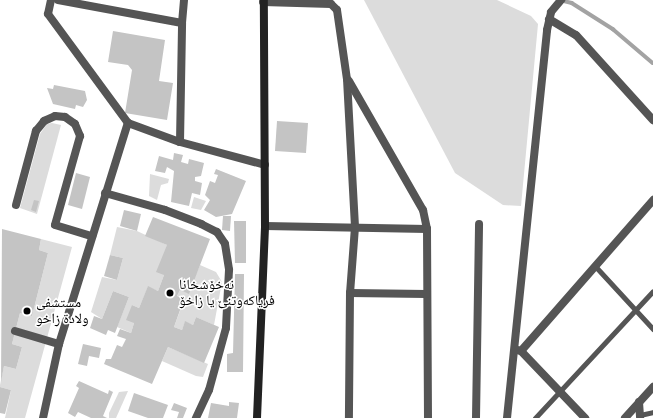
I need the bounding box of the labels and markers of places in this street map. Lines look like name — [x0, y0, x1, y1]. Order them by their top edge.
place label: نه‌خۆشخانا فرياكه‌وتنێ يا زاخۆ — [179, 277, 275, 310]
marker: نه‌خۆشخانا فرياكه‌وتنێ يا زاخۆ — [164, 287, 176, 299]
place label: مستشفى ولادة زاخو — [36, 295, 89, 328]
marker: مستشفى ولادة زاخو — [21, 305, 33, 317]

